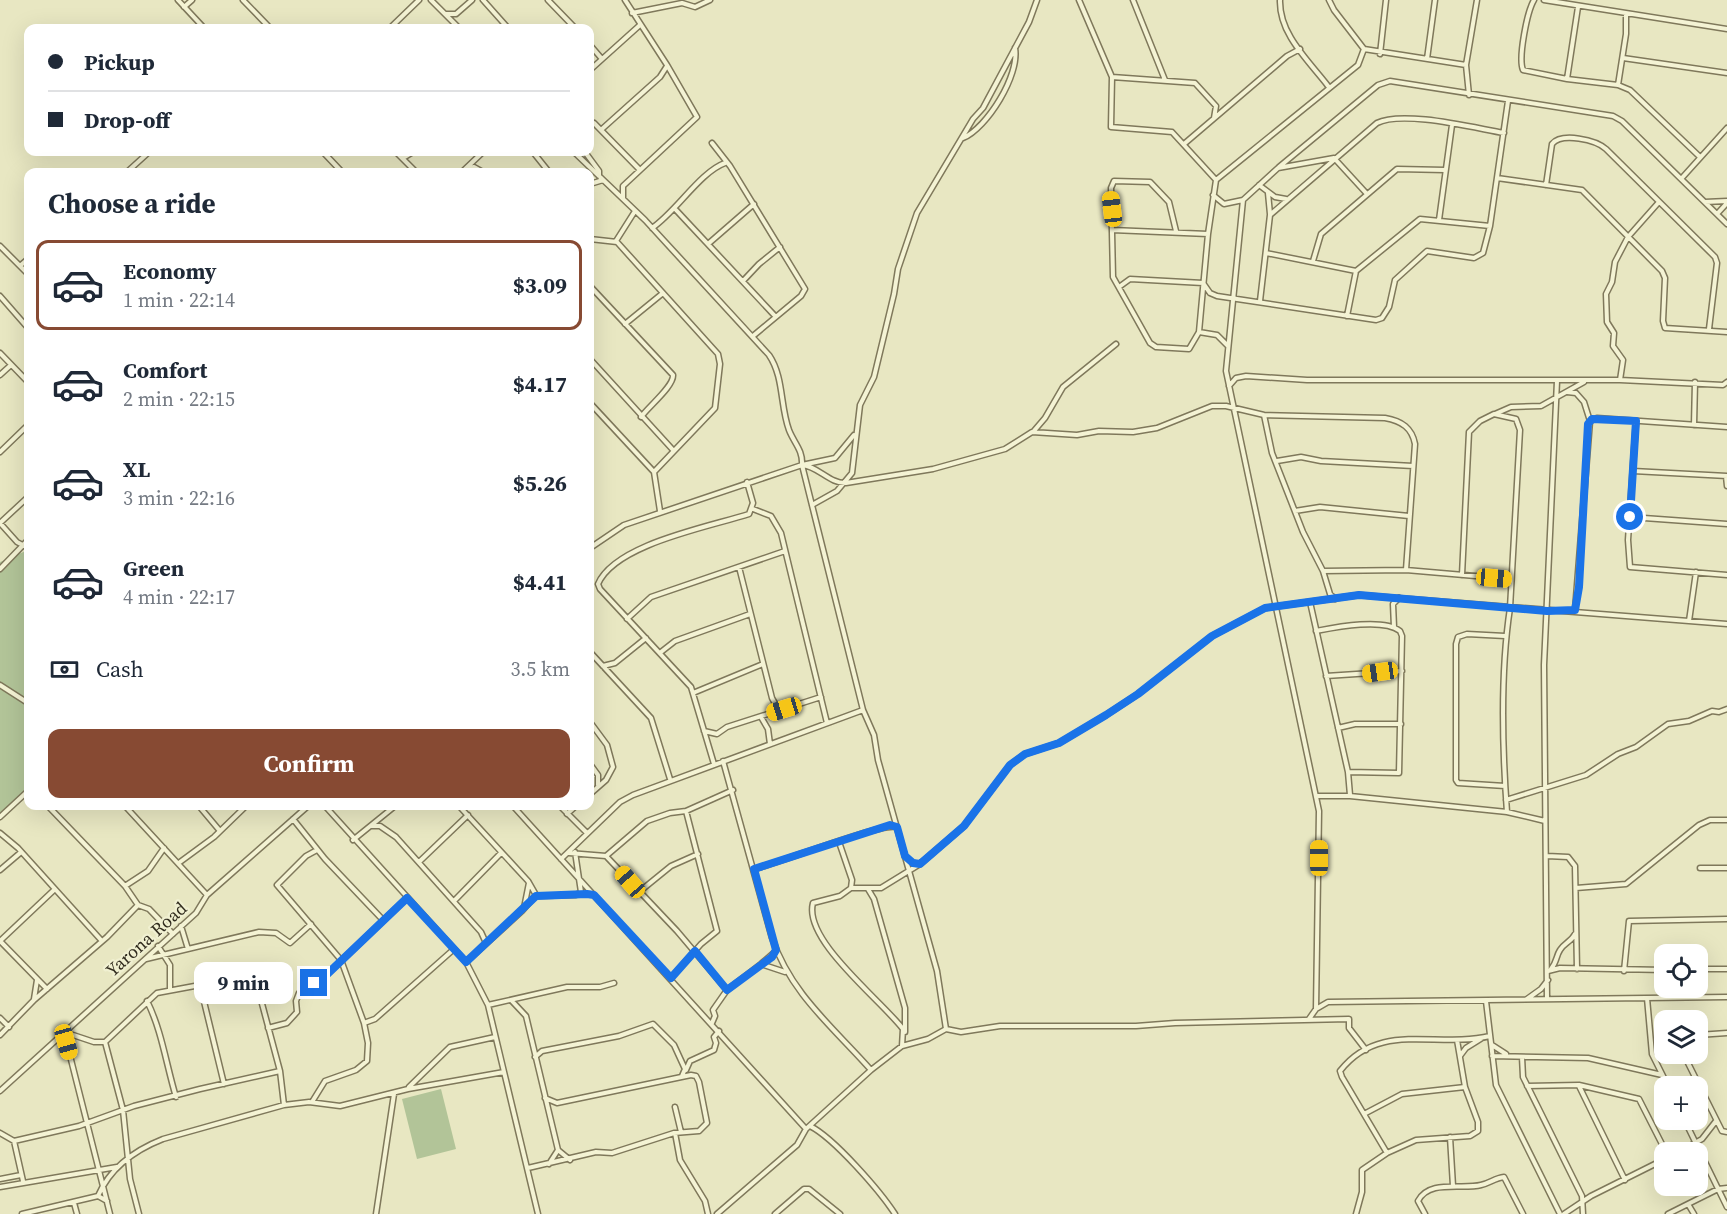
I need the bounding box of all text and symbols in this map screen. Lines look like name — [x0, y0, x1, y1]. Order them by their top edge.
text: Pickup — [84, 47, 155, 77]
text: Drop-off — [84, 105, 170, 135]
text: Choose a ride — [48, 185, 216, 222]
car — [1101, 190, 1123, 228]
text: Economy — [123, 256, 217, 286]
icon: car — [51, 258, 105, 312]
text: $3.09 — [513, 270, 567, 300]
text: 1 min · 22:14 — [123, 286, 235, 314]
text: Comfort — [123, 355, 207, 385]
icon: car — [51, 357, 105, 411]
text: $4.17 — [513, 369, 567, 399]
text: 2 min · 22:15 — [123, 385, 235, 413]
text: XL — [123, 454, 150, 484]
icon: car — [51, 456, 105, 510]
text: $5.26 — [513, 468, 567, 498]
text: 3 min · 22:16 — [123, 484, 235, 512]
route start — [1616, 503, 1643, 530]
text: Green — [123, 553, 184, 583]
icon: car — [51, 555, 105, 609]
text: $4.41 — [513, 567, 567, 597]
car — [1475, 567, 1513, 589]
text: 4 min · 22:17 — [123, 583, 235, 611]
icon: cash — [48, 653, 81, 686]
text: Cash — [96, 654, 144, 684]
text: 3.5 km — [510, 655, 570, 683]
car — [1361, 661, 1399, 683]
car — [764, 695, 804, 723]
button: Confirm — [48, 729, 570, 798]
car — [1310, 840, 1328, 876]
car — [611, 863, 649, 901]
street label: Yarona Road — [100, 896, 192, 982]
map controls — [1654, 944, 1708, 1196]
button: locate — [1654, 944, 1708, 998]
callout: 9 min — [194, 962, 293, 1004]
text: 9 min — [218, 969, 269, 997]
route end — [300, 969, 327, 996]
button: layers — [1654, 1010, 1708, 1064]
car — [52, 1022, 80, 1062]
button: + — [1654, 1076, 1708, 1130]
button: − — [1654, 1142, 1708, 1196]

